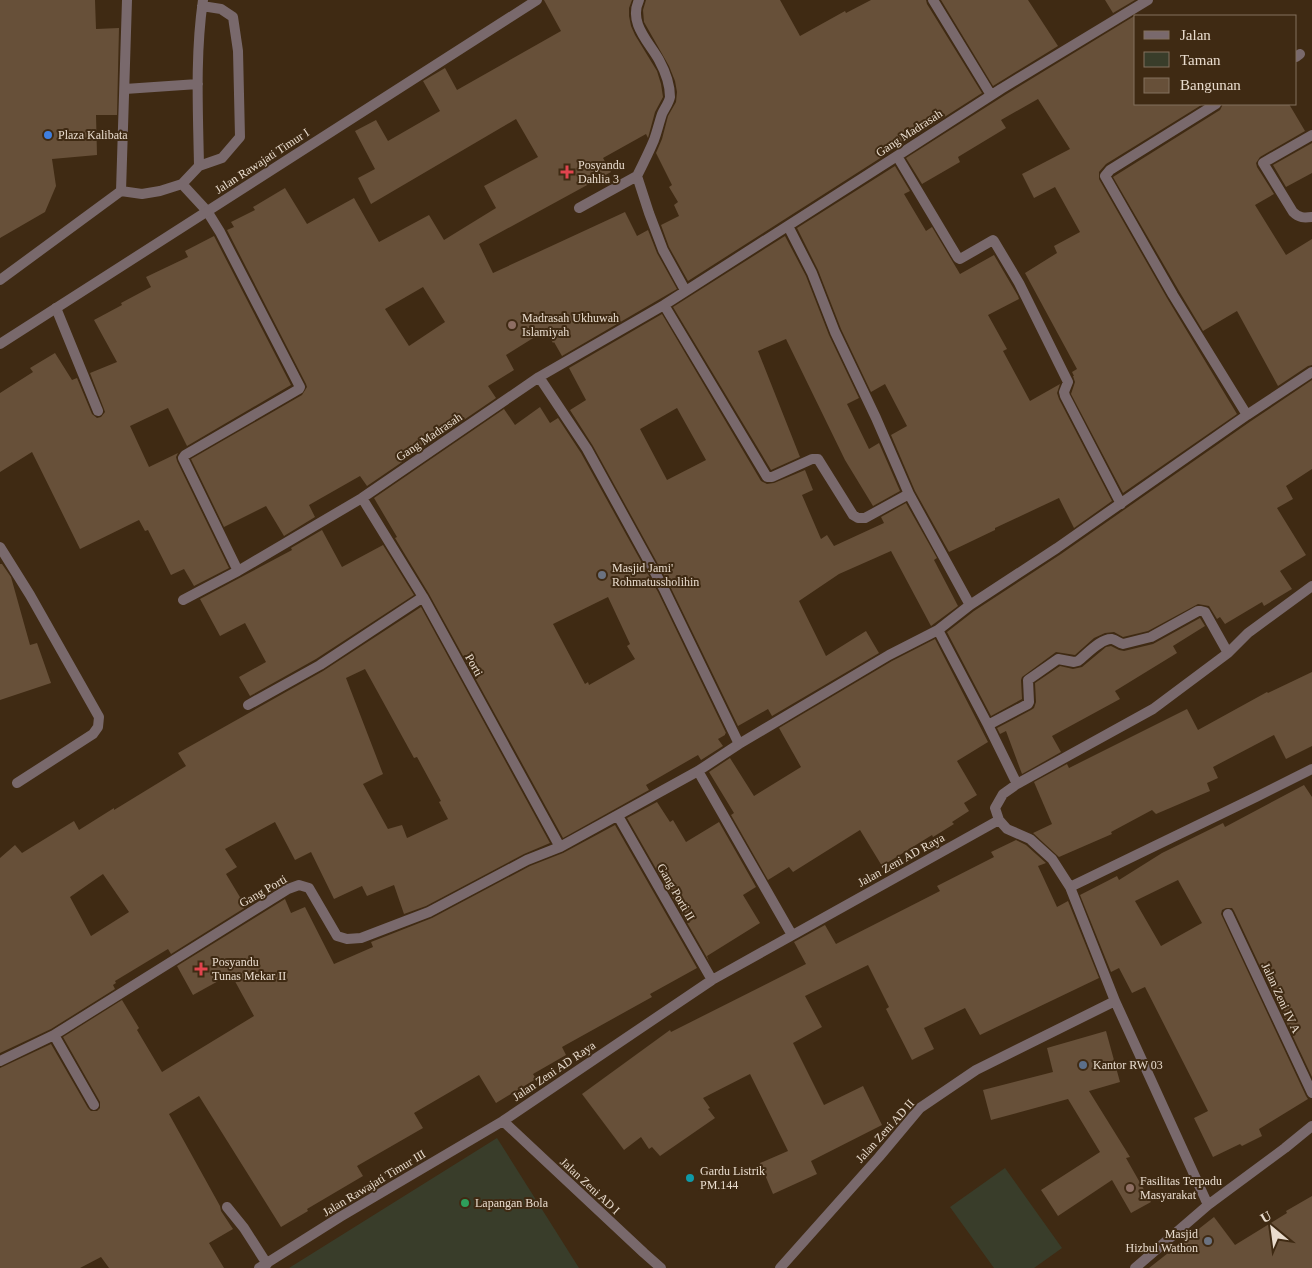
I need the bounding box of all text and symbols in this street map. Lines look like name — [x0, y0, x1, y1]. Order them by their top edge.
legend — [1134, 15, 1297, 105]
text: Jalan — [1180, 27, 1211, 43]
text: Taman — [1180, 52, 1221, 68]
text: Bangunan — [1180, 77, 1241, 93]
street label: Gang Madrasah — [873, 106, 945, 160]
street label: Jalan Rawajati Timur I — [212, 125, 312, 197]
place label: Plaza Kalibata — [58, 128, 128, 142]
marker: Plaza Kalibata — [42, 129, 54, 141]
place label: Posyandu Dahlia 3 — [578, 158, 625, 186]
marker: Posyandu Dahlia 3 — [560, 165, 574, 179]
place label: Madrasah Ukhuwah Islamiyah — [522, 311, 619, 339]
marker: Madrasah Ukhuwah Islamiyah — [506, 319, 518, 331]
street label: Gang Madrasah — [393, 410, 465, 464]
place label: Masjid Jami' Rohmatussholihin — [612, 561, 699, 589]
marker: Masjid Jami' Rohmatussholihin — [596, 569, 608, 581]
street label: Porti — [462, 651, 486, 679]
street label: Jalan Zeni AD Raya — [855, 830, 947, 890]
street label: Gang Porti II — [654, 861, 698, 923]
street label: Gang Porti — [237, 872, 290, 910]
place label: Posyandu Tunas Mekar II — [212, 955, 286, 983]
street label: Jalan Zeni IV A — [1259, 961, 1304, 1036]
marker: Posyandu Tunas Mekar II — [194, 962, 208, 976]
street label: Jalan Zeni AD Raya — [510, 1038, 599, 1104]
place label: Kantor RW 03 — [1093, 1058, 1163, 1072]
marker: Kantor RW 03 — [1077, 1059, 1089, 1071]
street label: Jalan Zeni AD II — [853, 1096, 917, 1166]
street label: Jalan Rawajati Timur III — [320, 1147, 428, 1219]
street label: Jalan Zeni AD I — [557, 1155, 623, 1217]
place label: Gardu Listrik PM.144 — [700, 1164, 765, 1192]
marker: Gardu Listrik PM.144 — [684, 1172, 696, 1184]
place label: Fasilitas Terpadu Masyarakat — [1140, 1174, 1222, 1202]
marker: Fasilitas Terpadu Masyarakat — [1124, 1182, 1136, 1194]
place label: Lapangan Bola — [475, 1196, 549, 1210]
marker: Lapangan Bola — [459, 1197, 471, 1209]
north arrow — [1247, 1203, 1297, 1253]
text: U — [1258, 1208, 1274, 1226]
place label: Masjid Hizbul Wathon — [1126, 1227, 1198, 1255]
marker: Masjid Hizbul Wathon — [1202, 1235, 1214, 1247]

